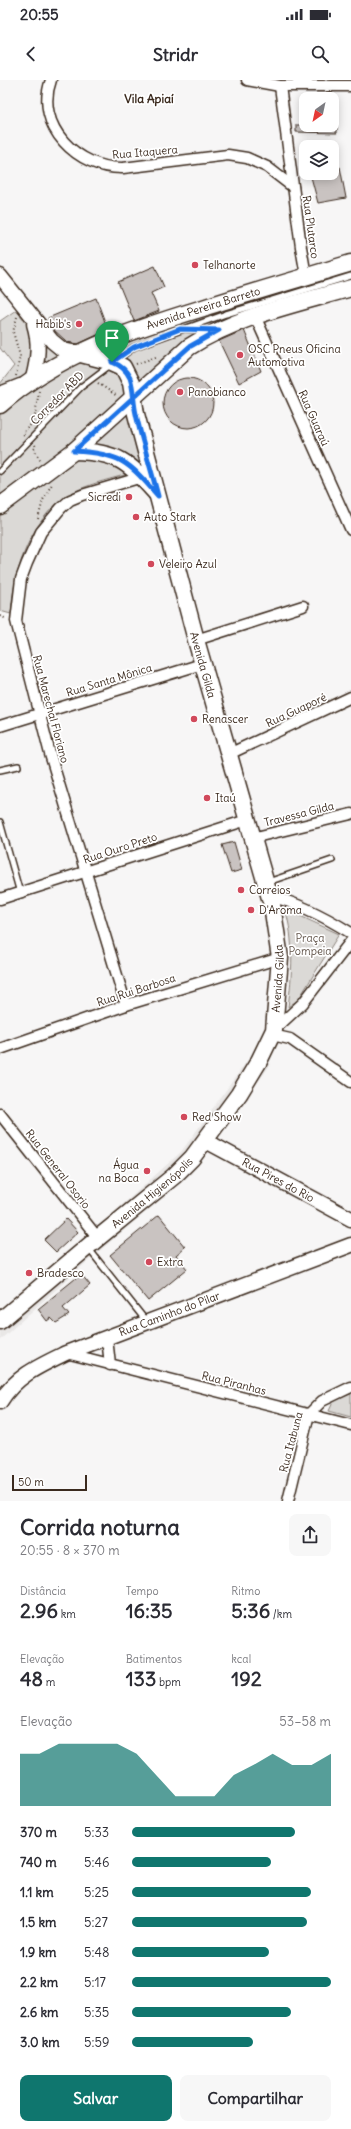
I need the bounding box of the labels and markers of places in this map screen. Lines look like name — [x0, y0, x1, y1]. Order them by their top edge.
place label: Telhanorte — [203, 258, 256, 272]
marker: Telhanorte — [190, 260, 200, 270]
place label: Habib's — [35, 317, 71, 331]
marker: Habib's — [74, 319, 84, 329]
pin — [95, 321, 129, 362]
place label: OSC Pneus Oficina Automotiva — [248, 342, 341, 369]
marker: OSC Pneus Oficina Automotiva — [235, 350, 245, 360]
place label: Panobianco — [188, 385, 246, 399]
marker: Panobianco — [175, 387, 185, 397]
place label: Sicredi — [88, 490, 121, 504]
marker: Sicredi — [124, 492, 134, 502]
place label: Auto Stark — [144, 510, 196, 524]
marker: Auto Stark — [131, 512, 141, 522]
place label: Veleiro Azul — [159, 557, 217, 571]
marker: Veleiro Azul — [146, 559, 156, 569]
place label: Renascer — [202, 712, 249, 726]
marker: Renascer — [189, 714, 199, 724]
place label: Itaú — [215, 791, 236, 805]
marker: Itaú — [202, 793, 212, 803]
place label: Correios — [249, 883, 291, 897]
marker: Correios — [236, 885, 246, 895]
place label: D'Aroma — [259, 903, 302, 917]
marker: D'Aroma — [246, 905, 256, 915]
place label: Red Show — [192, 1110, 241, 1124]
marker: Red Show — [179, 1112, 189, 1122]
place label: Água na Boca — [99, 1157, 139, 1185]
marker: Água na Boca — [142, 1166, 152, 1176]
place label: Extra — [157, 1255, 183, 1269]
marker: Extra — [144, 1257, 154, 1267]
place label: Bradesco — [37, 1266, 84, 1280]
marker: Bradesco — [24, 1268, 34, 1278]

